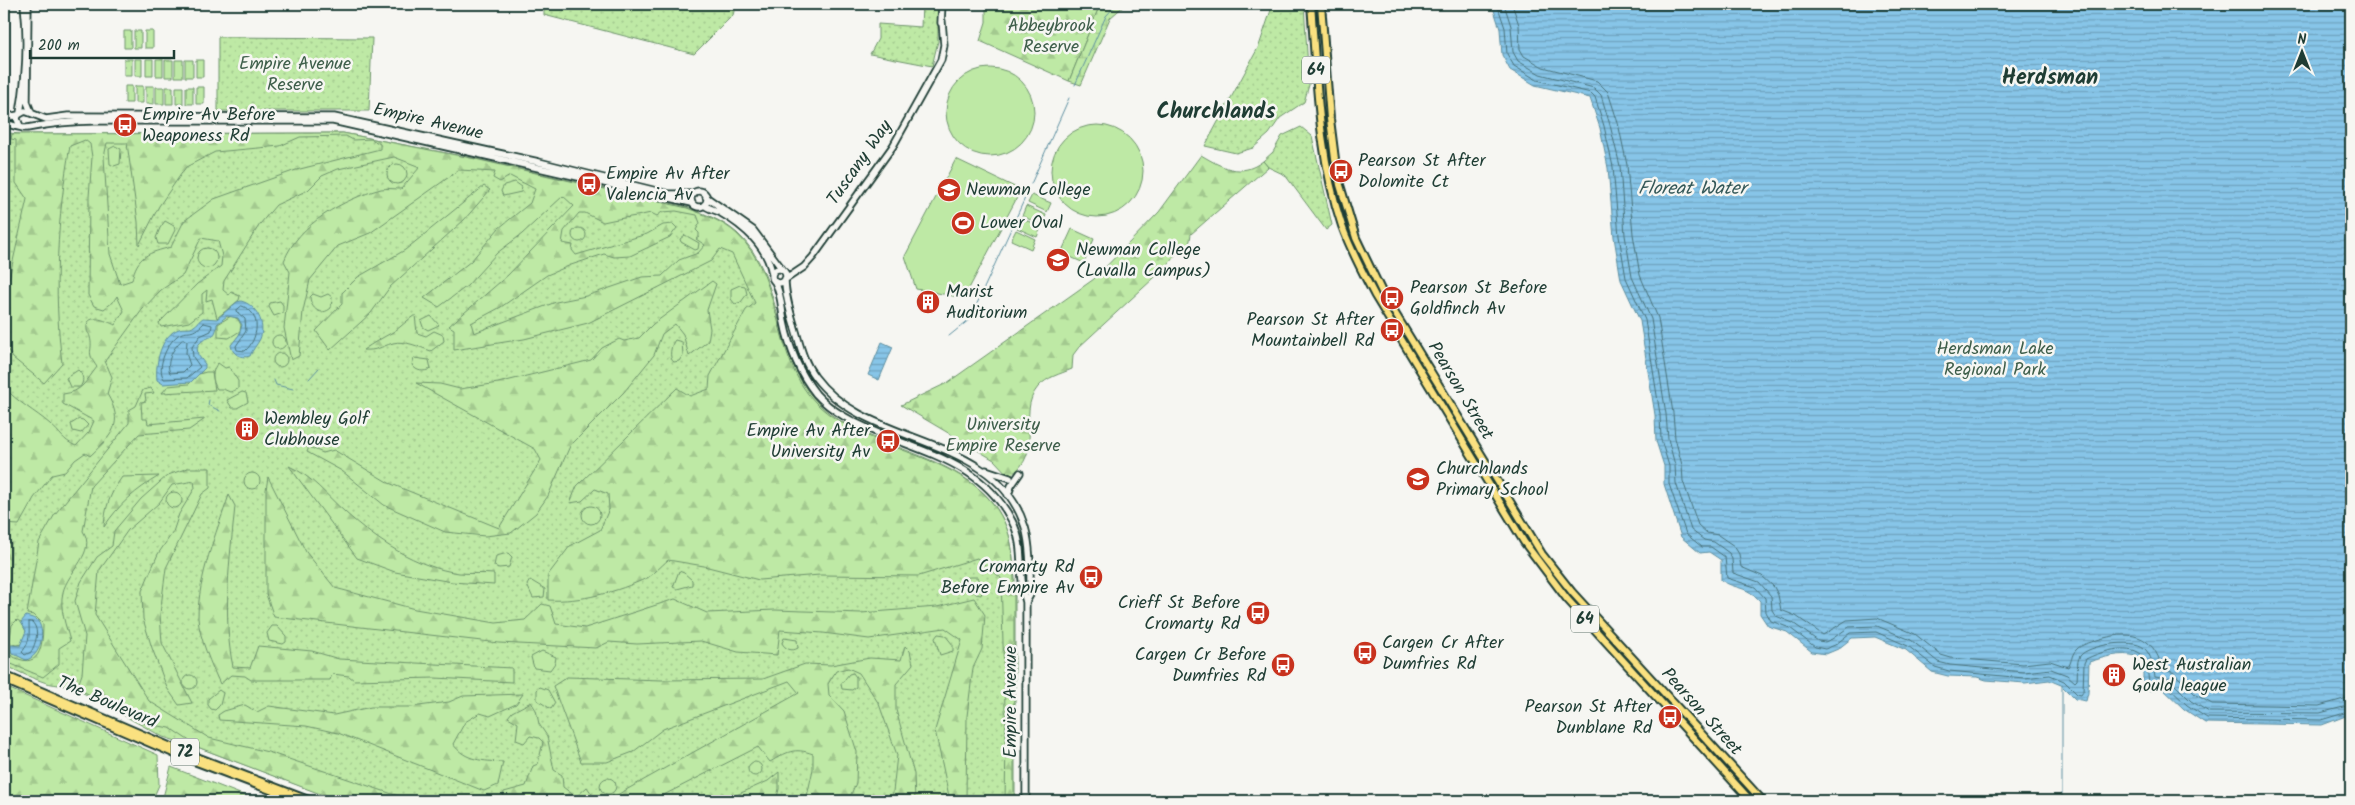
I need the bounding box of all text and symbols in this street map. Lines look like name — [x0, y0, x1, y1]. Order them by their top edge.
park label: Abbeybrook Reserve — [1008, 12, 1095, 62]
scale bar — [30, 28, 174, 60]
north arrow — [2278, 28, 2328, 78]
text: N — [2298, 29, 2307, 51]
text: 200 m — [38, 34, 80, 58]
park label: Empire Avenue Reserve — [239, 50, 351, 100]
road number: 64 — [1302, 56, 1330, 84]
district label: Herdsman — [2002, 61, 2098, 96]
street label: Empire Avenue — [370, 95, 486, 149]
district label: Churchlands — [1156, 95, 1276, 130]
place label: Empire Av Before Weaponess Rd — [142, 101, 275, 151]
bus stop icon: Empire Av Before Weaponess Rd — [112, 112, 138, 138]
street label: Tuscany Way — [820, 114, 900, 212]
place label: Pearson St After Dolomite Ct — [1358, 147, 1486, 197]
bus stop icon: Pearson St After Dolomite Ct — [1328, 158, 1354, 184]
place label: Empire Av After Valencia Av — [606, 160, 731, 210]
bus stop icon: Empire Av After Valencia Av — [576, 171, 602, 197]
water label: Floreat Water — [1638, 174, 1750, 204]
place label: Newman College — [966, 176, 1091, 205]
school or university icon: Newman College — [936, 177, 962, 203]
place label: Lower Oval — [980, 209, 1063, 238]
sports icon: Lower Oval — [950, 210, 976, 236]
place label: Newman College (Lavalla Campus) — [1076, 236, 1211, 286]
school or university icon: Newman College (Lavalla Campus) — [1045, 247, 1071, 273]
place label: Pearson St Before Goldfinch Av — [1410, 274, 1547, 324]
place label: Marist Auditorium — [946, 278, 1027, 328]
bus stop icon: Pearson St Before Goldfinch Av — [1379, 285, 1405, 311]
building icon: Marist Auditorium — [915, 289, 941, 315]
place label: Pearson St After Mountainbell Rd — [1247, 306, 1375, 356]
bus stop icon: Pearson St After Mountainbell Rd — [1379, 317, 1405, 343]
park label: Herdsman Lake Regional Park — [1936, 335, 2054, 385]
street label: Pearson Street — [1419, 336, 1501, 447]
place label: Wembley Golf Clubhouse — [264, 405, 371, 455]
park label: University Empire Reserve — [945, 411, 1061, 461]
building icon: Wembley Golf Clubhouse — [234, 416, 260, 442]
place label: Empire Av After University Av — [746, 417, 871, 467]
bus stop icon: Empire Av After University Av — [875, 428, 901, 454]
place label: Churchlands Primary School — [1436, 455, 1549, 505]
school or university icon: Churchlands Primary School — [1405, 466, 1431, 492]
place label: Cromarty Rd Before Empire Av — [941, 553, 1075, 603]
bus stop icon: Cromarty Rd Before Empire Av — [1078, 564, 1104, 590]
place label: Crieff St Before Cromarty Rd — [1118, 589, 1241, 639]
bus stop icon: Crieff St Before Cromarty Rd — [1245, 600, 1271, 626]
road number: 64 — [1571, 606, 1599, 632]
place label: Cargen Cr After Dumfries Rd — [1382, 629, 1504, 679]
bus stop icon: Cargen Cr After Dumfries Rd — [1352, 640, 1378, 666]
place label: Cargen Cr Before Dumfries Rd — [1135, 641, 1267, 691]
street label: Empire Avenue — [997, 646, 1026, 758]
place label: West Australian Gould league — [2132, 651, 2251, 701]
bus stop icon: Cargen Cr Before Dumfries Rd — [1270, 652, 1296, 678]
street label: Pearson Street — [1653, 661, 1749, 764]
building icon: West Australian Gould league — [2101, 662, 2127, 688]
street label: The Boulevard — [52, 669, 163, 738]
place label: Pearson St After Dunblane Rd — [1525, 693, 1653, 743]
bus stop icon: Pearson St After Dunblane Rd — [1657, 704, 1683, 730]
road number: 72 — [171, 739, 199, 766]

